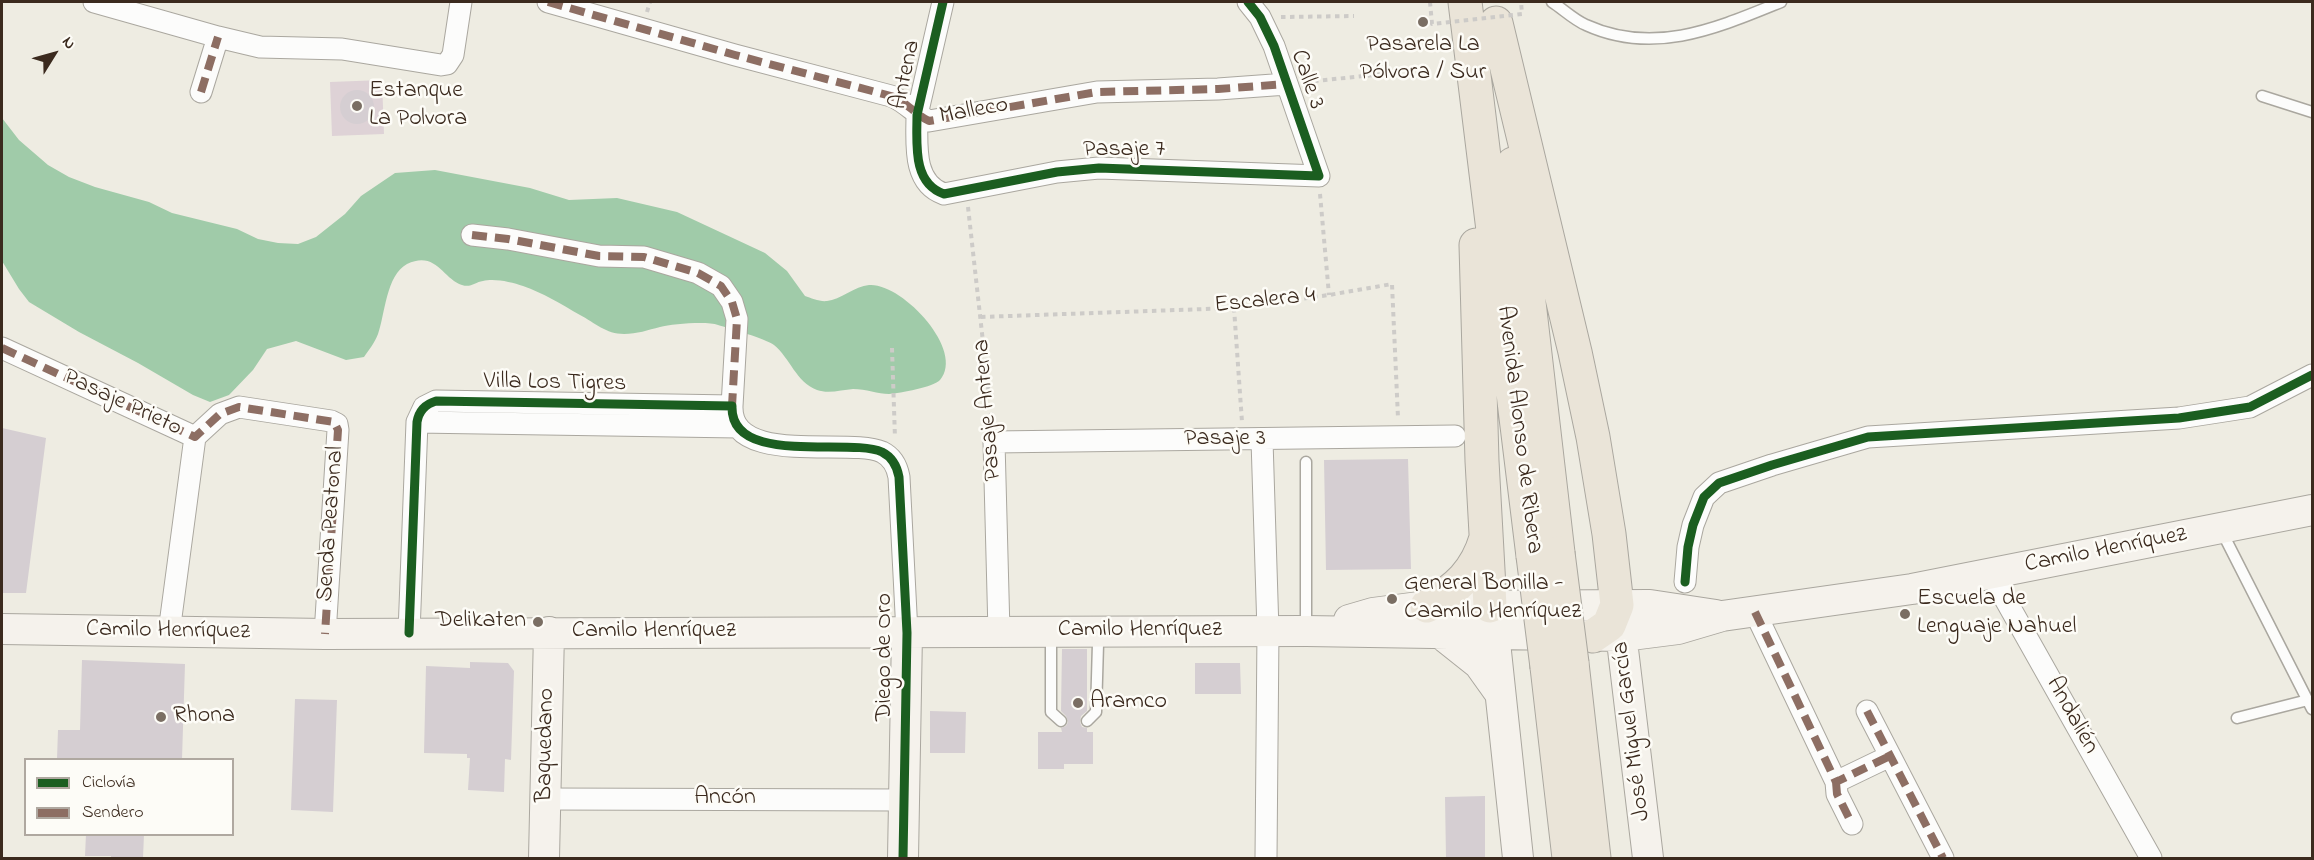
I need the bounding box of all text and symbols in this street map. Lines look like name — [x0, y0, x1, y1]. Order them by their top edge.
marker: Pasarela La Pólvora / Sur — [1416, 15, 1430, 29]
north arrow — [24, 24, 84, 84]
text: N — [56, 32, 81, 55]
place label: Pasarela La Pólvora / Sur — [1360, 32, 1486, 88]
street label: Antena — [886, 38, 928, 112]
street label: Calle 3 — [1282, 47, 1330, 113]
place label: Estanque La Polvora — [369, 78, 467, 134]
street label: Malleco — [937, 92, 1011, 132]
marker: Estanque La Polvora — [350, 99, 364, 113]
street label: Pasaje 7 — [1083, 137, 1165, 165]
street label: Escalera 4 — [1213, 282, 1317, 322]
street label: Avenida Alonso de Ribera — [1488, 304, 1548, 556]
street label: Pasaje Antena — [968, 338, 1010, 482]
street label: Pasaje Prieto — [58, 364, 186, 444]
street label: Villa Los Tigres — [483, 368, 627, 400]
street label: Pasaje 3 — [1184, 426, 1266, 454]
street label: Senda Peatonal — [312, 445, 352, 603]
street label: Camilo Henríquez — [2023, 521, 2189, 581]
place label: General Bonilla - Caamilo Henríquez — [1404, 571, 1581, 627]
place label: Escuela de Lenguaje Nahuel — [1917, 586, 2076, 642]
marker: General Bonilla - Caamilo Henríquez — [1385, 592, 1399, 606]
street label: Diego de Oro — [872, 593, 900, 721]
marker: Escuela de Lenguaje Nahuel — [1898, 607, 1912, 621]
place label: Delikaten — [435, 608, 526, 636]
marker: Delikaten — [531, 615, 545, 629]
street label: Camilo Henríquez — [86, 616, 250, 648]
street label: Camilo Henríquez — [1058, 617, 1222, 645]
street label: Camilo Henríquez — [572, 618, 736, 646]
street label: José Miguel García — [1608, 640, 1658, 822]
street label: Andalién — [2038, 672, 2104, 760]
street label: Baquedano — [532, 688, 562, 802]
place label: Aramco — [1090, 689, 1167, 717]
marker: Aramco — [1071, 696, 1085, 710]
place label: Rhona — [173, 703, 235, 731]
marker: Rhona — [154, 710, 168, 724]
legend — [24, 758, 234, 836]
text: Ciclovía — [82, 770, 135, 796]
street label: Ancón — [694, 785, 756, 813]
text: Sendero — [82, 800, 144, 826]

